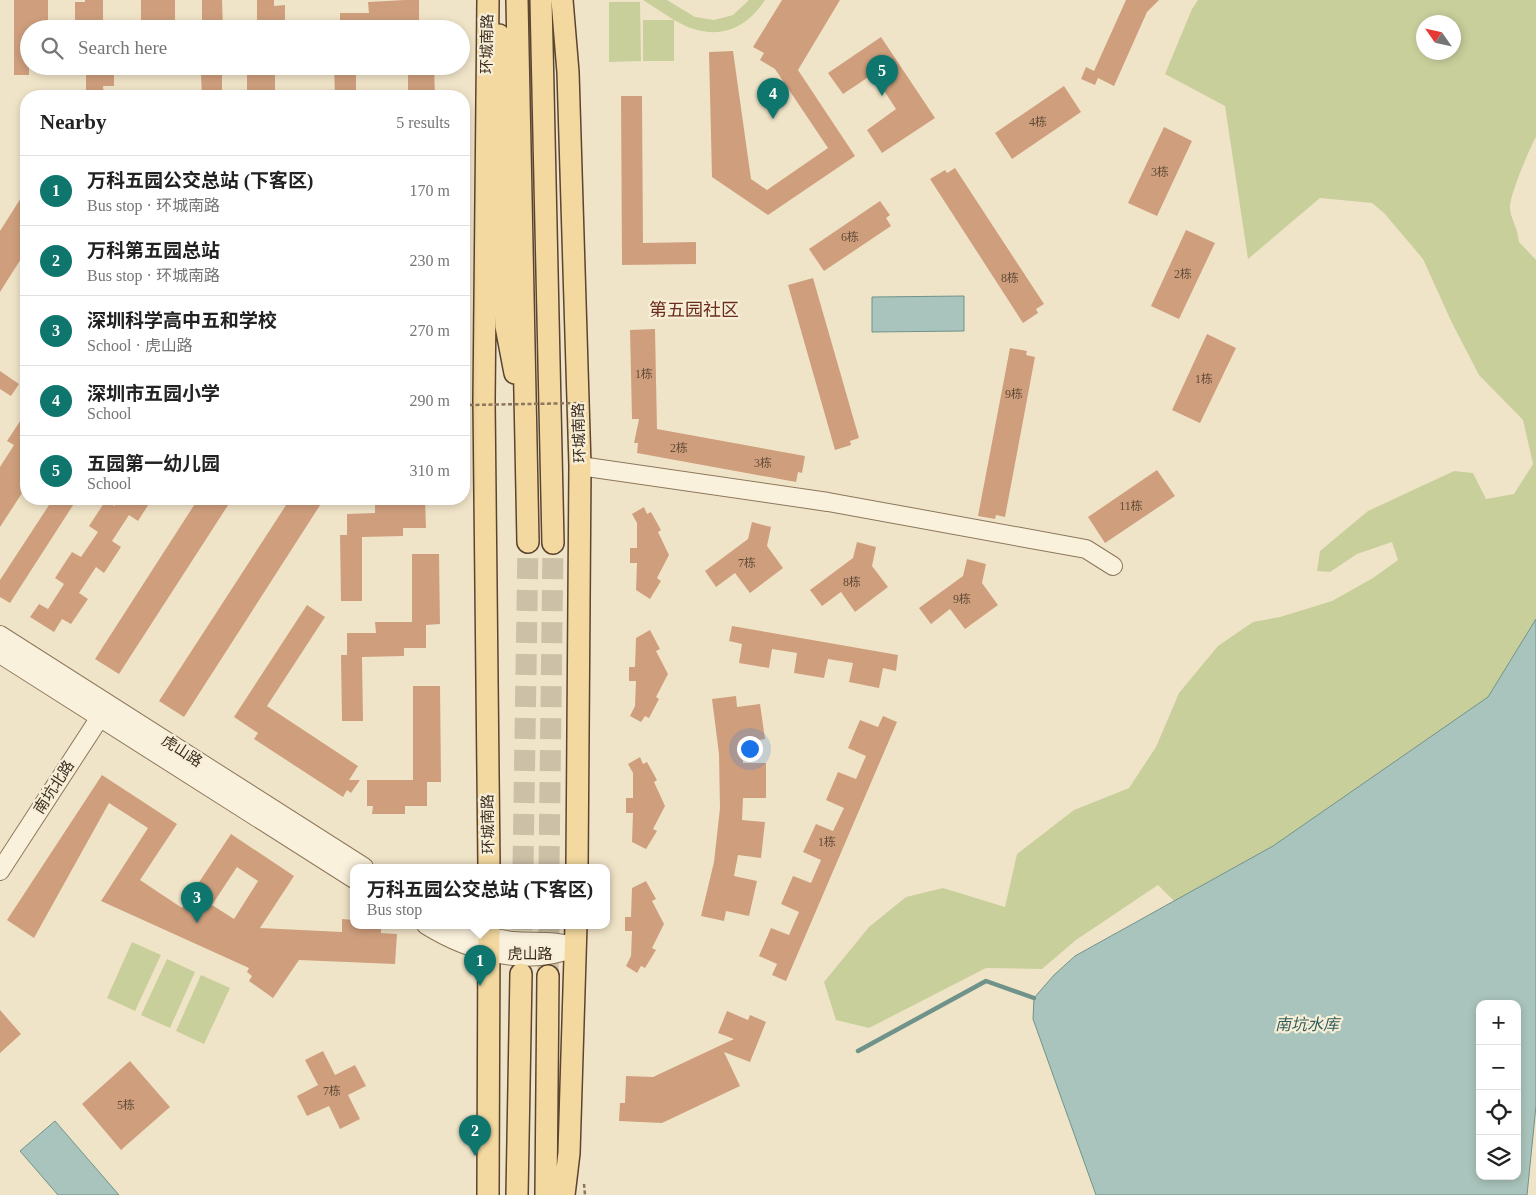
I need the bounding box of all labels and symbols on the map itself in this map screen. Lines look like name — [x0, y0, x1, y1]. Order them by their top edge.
street label: 环城南路 — [478, 14, 496, 74]
north arrow — [1416, 15, 1461, 60]
pin: 5 — [866, 55, 898, 96]
pin: 4 — [757, 78, 789, 119]
house number: 4栋 — [1029, 115, 1047, 129]
house number: 3栋 — [1151, 165, 1169, 179]
house number: 6栋 — [841, 230, 859, 244]
house number: 2栋 — [1174, 267, 1192, 281]
house number: 8栋 — [1001, 271, 1019, 285]
district label: 第五园社区 — [649, 300, 739, 320]
house number: 1栋 — [635, 367, 653, 381]
house number: 1栋 — [1195, 372, 1213, 386]
house number: 9栋 — [1005, 387, 1023, 401]
street label: 环城南路 — [570, 403, 588, 463]
house number: 2栋 — [670, 441, 688, 455]
house number: 3栋 — [754, 456, 772, 470]
house number: 11栋 — [1119, 499, 1143, 513]
house number: 7栋 — [738, 556, 756, 570]
house number: 8栋 — [843, 575, 861, 589]
house number: 9栋 — [953, 592, 971, 606]
street label: 虎山路 — [159, 732, 205, 770]
your location — [737, 736, 763, 762]
street label: 南坑北路 — [30, 757, 77, 817]
street label: 环城南路 — [479, 794, 497, 854]
house number: 1栋 — [818, 835, 836, 849]
pin: 3 — [181, 882, 213, 923]
pin: 1 — [464, 945, 496, 986]
street label: 虎山路 — [507, 946, 553, 962]
water label: 南坑水库 — [1275, 1016, 1342, 1033]
house number: 7栋 — [323, 1084, 341, 1098]
house number: 5栋 — [117, 1098, 135, 1112]
pin: 2 — [459, 1115, 491, 1156]

